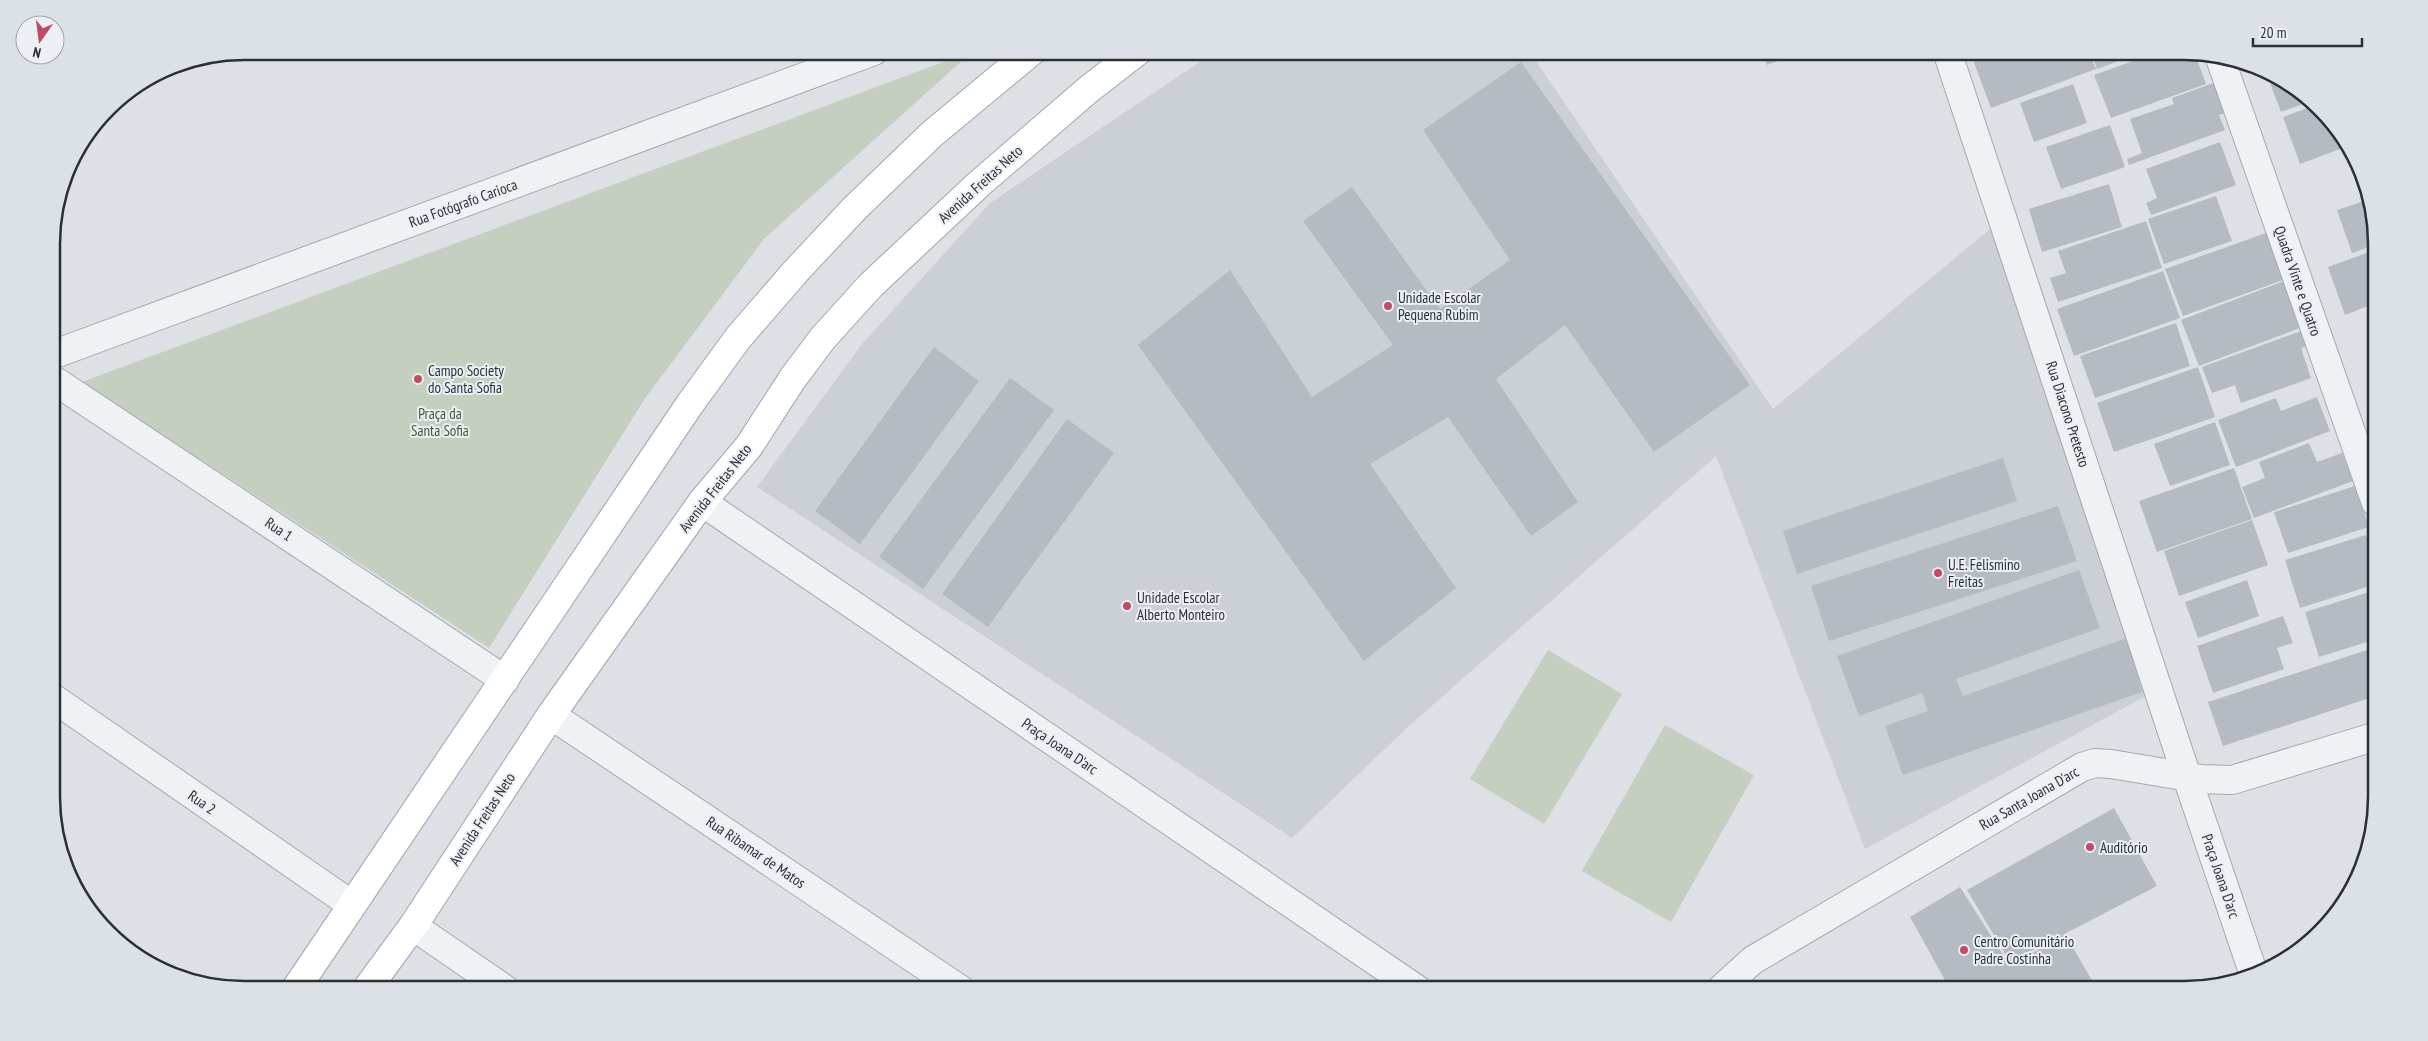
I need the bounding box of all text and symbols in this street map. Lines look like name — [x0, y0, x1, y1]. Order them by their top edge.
north arrow — [15, 15, 65, 65]
scale bar — [2253, 15, 2362, 47]
text: 20 m — [2260, 23, 2286, 42]
text: N — [31, 43, 43, 62]
street label: Avenida Freitas Neto — [934, 141, 1026, 227]
street label: Rua Fotógrafo Carioca — [406, 175, 520, 231]
street label: Quadra Vinte e Quatro — [2270, 223, 2326, 339]
place label: Unidade Escolar Pequena Rubim — [1398, 288, 1482, 324]
marker: Unidade Escolar Pequena Rubim — [1382, 300, 1394, 312]
street label: Rua Diacono Pretesto — [2042, 359, 2094, 469]
place label: Campo Society do Santa Sofia — [428, 361, 504, 397]
marker: Campo Society do Santa Sofia — [412, 373, 424, 385]
park label: Praça da Santa Sofia — [411, 404, 469, 440]
street label: Avenida Freitas Neto — [675, 440, 755, 536]
street label: Rua 1 — [261, 513, 297, 545]
place label: U.E. Felismino Freitas — [1948, 555, 2020, 591]
marker: U.E. Felismino Freitas — [1932, 567, 1944, 579]
place label: Unidade Escolar Alberto Monteiro — [1137, 588, 1225, 624]
marker: Unidade Escolar Alberto Monteiro — [1121, 600, 1133, 612]
street label: Praça Joana D'arc — [1018, 714, 1102, 779]
street label: Rua Santa Joana D'arc — [1976, 761, 2083, 834]
street label: Avenida Freitas Neto — [445, 769, 519, 869]
street label: Rua 2 — [184, 786, 220, 818]
street label: Rua Ribamar de Matos — [703, 812, 809, 892]
street label: Praça Joana D'arc — [2198, 831, 2244, 921]
place label: Auditório — [2100, 838, 2148, 857]
marker: Auditório — [2084, 841, 2096, 853]
place label: Centro Comunitário Padre Costinha — [1974, 932, 2074, 968]
marker: Centro Comunitário Padre Costinha — [1958, 944, 1970, 956]

